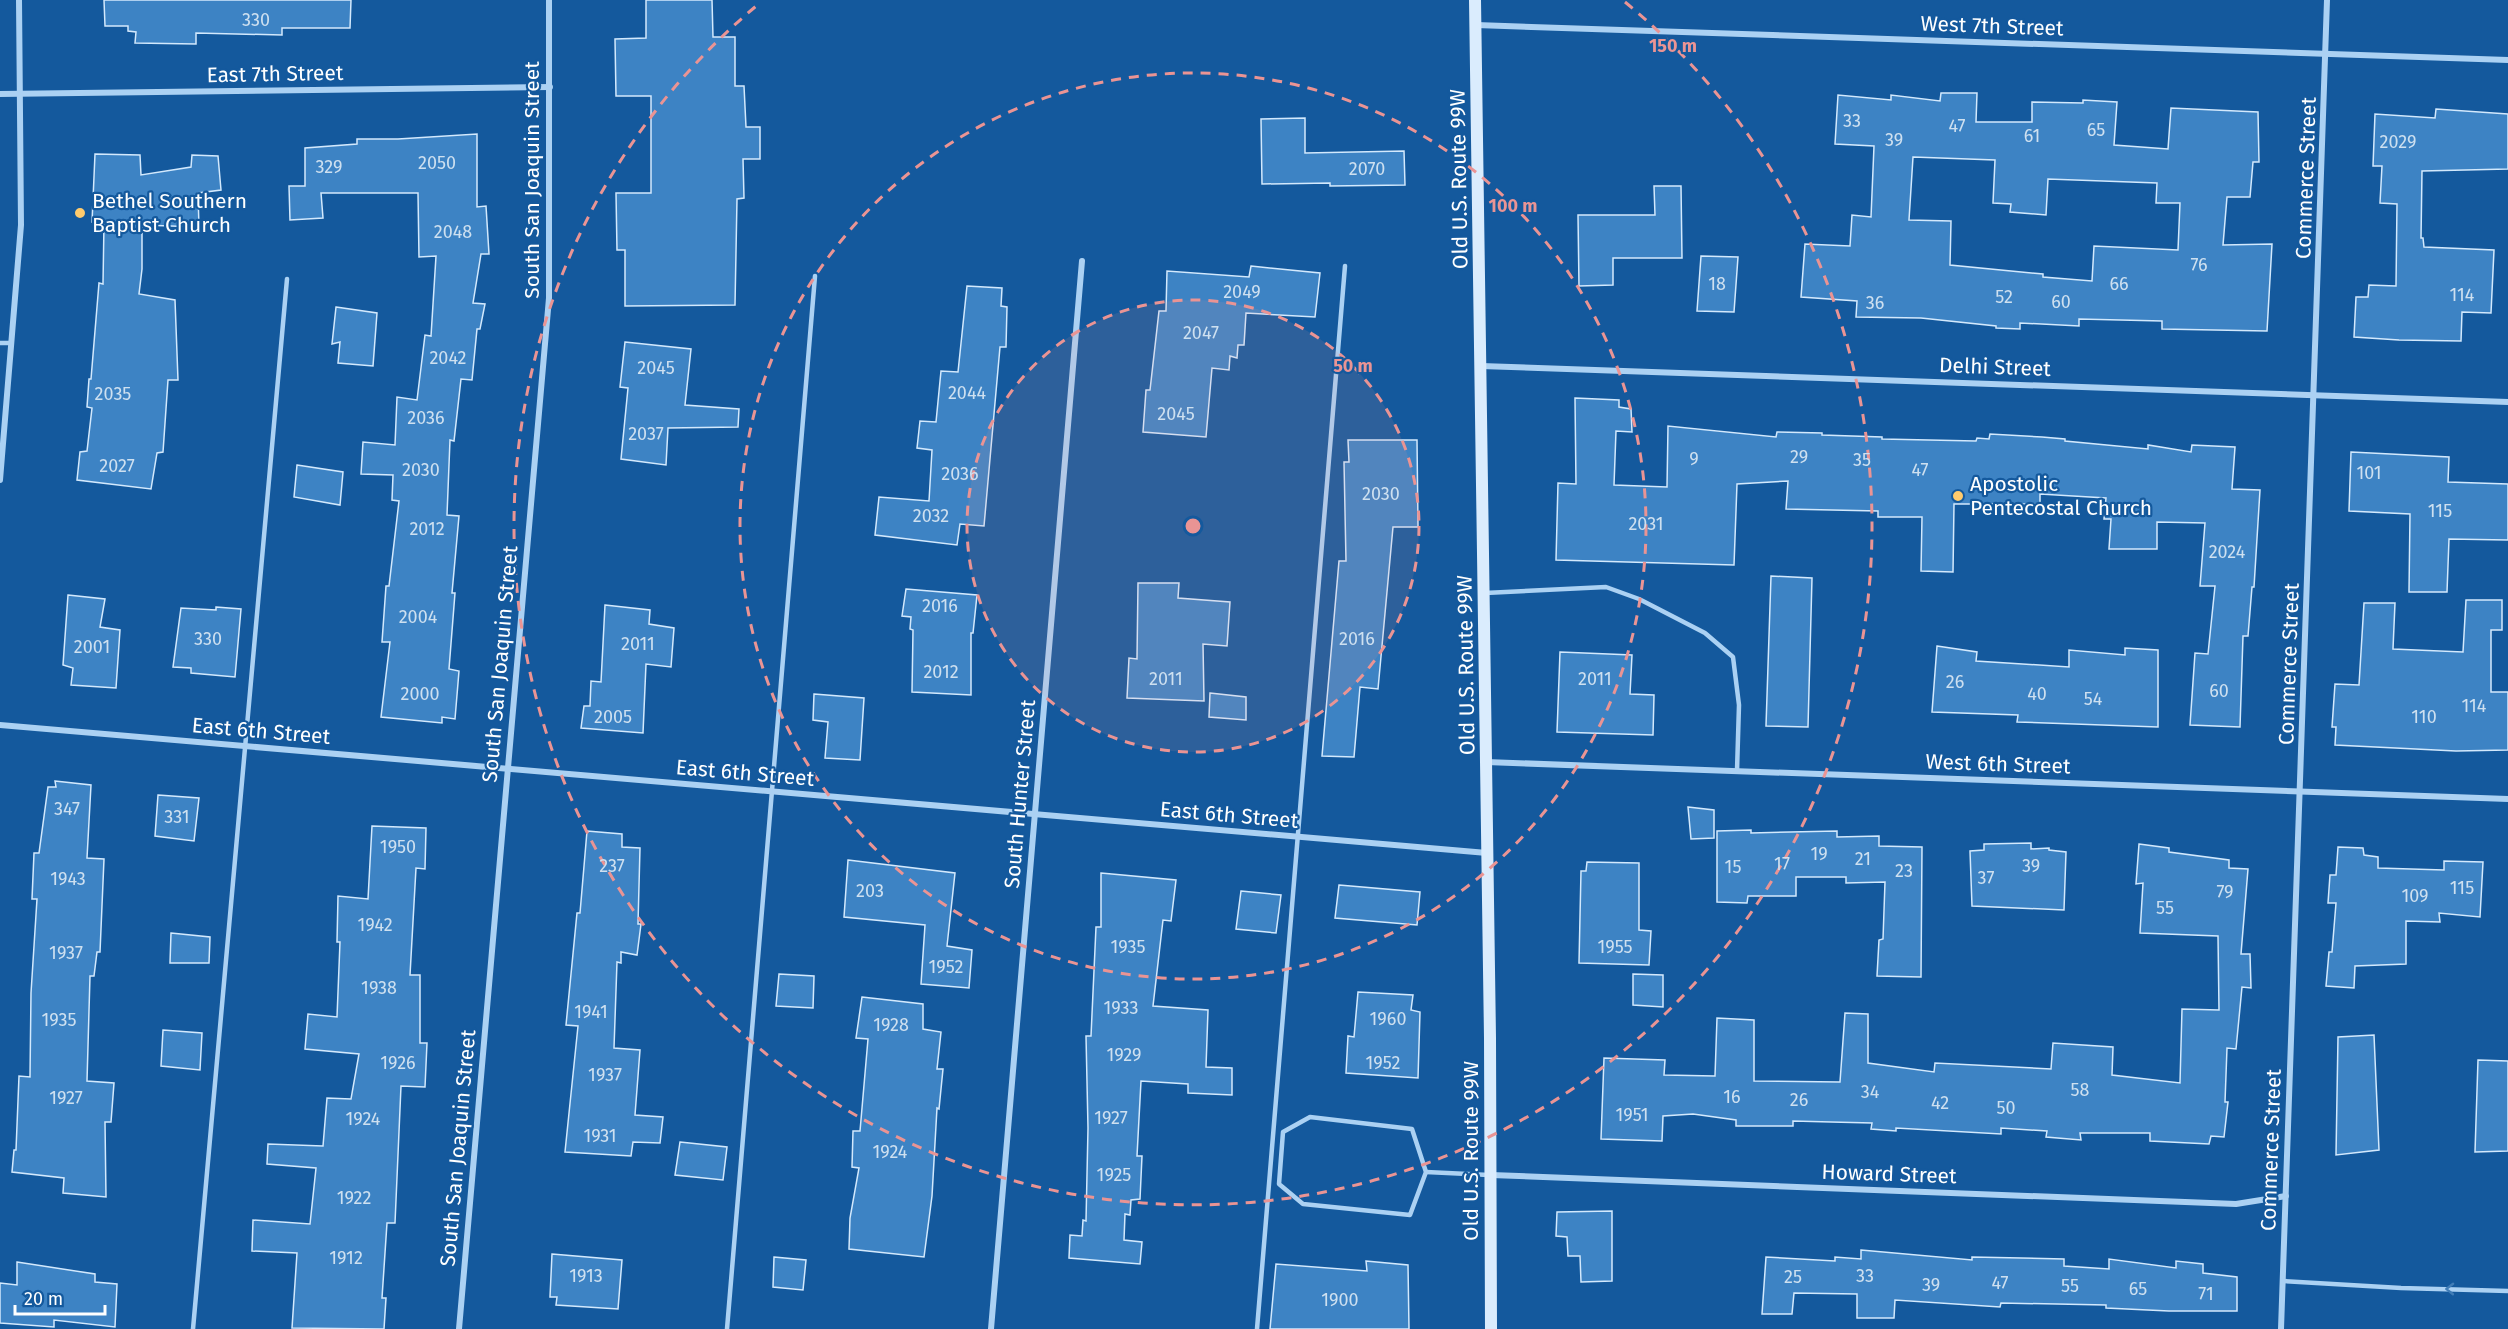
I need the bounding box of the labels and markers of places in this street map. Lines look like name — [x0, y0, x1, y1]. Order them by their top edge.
place label: Bethel Southern Baptist Church — [92, 188, 247, 238]
marker: Bethel Southern Baptist Church — [73, 206, 87, 220]
place label: Apostolic Pentecostal Church — [1970, 471, 2152, 521]
marker: Apostolic Pentecostal Church — [1951, 489, 1965, 503]
centre of rings — [1183, 516, 1203, 536]

